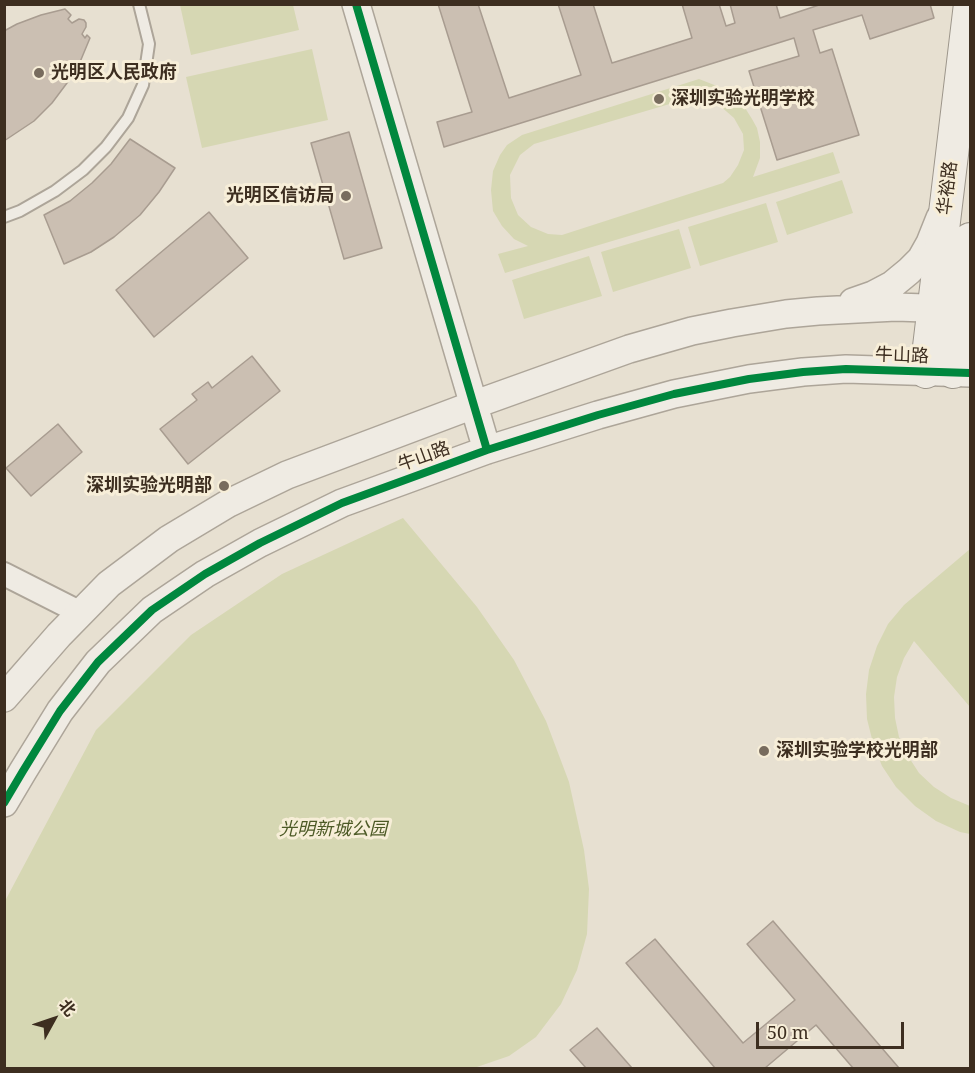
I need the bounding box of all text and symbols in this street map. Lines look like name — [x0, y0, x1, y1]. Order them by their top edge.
place label: 光明区人民政府 — [51, 62, 177, 84]
marker: 光明区人民政府 — [32, 66, 46, 80]
place label: 深圳实验光明学校 — [671, 88, 815, 110]
marker: 深圳实验光明学校 — [652, 92, 666, 106]
street label: 华裕路 — [934, 160, 962, 216]
place label: 光明区信访局 — [226, 185, 334, 207]
marker: 光明区信访局 — [339, 189, 353, 203]
street label: 牛山路 — [875, 344, 929, 368]
street label: 牛山路 — [395, 438, 453, 476]
place label: 深圳实验光明部 — [86, 475, 212, 497]
marker: 深圳实验光明部 — [217, 479, 231, 493]
place label: 深圳实验学校光明部 — [776, 740, 938, 762]
marker: 深圳实验学校光明部 — [757, 744, 771, 758]
park label: 光明新城公园 — [279, 819, 387, 841]
north arrow — [24, 989, 84, 1049]
text: 北 — [54, 994, 81, 1021]
scale bar — [759, 1010, 908, 1048]
text: 50 m — [767, 1020, 809, 1044]

